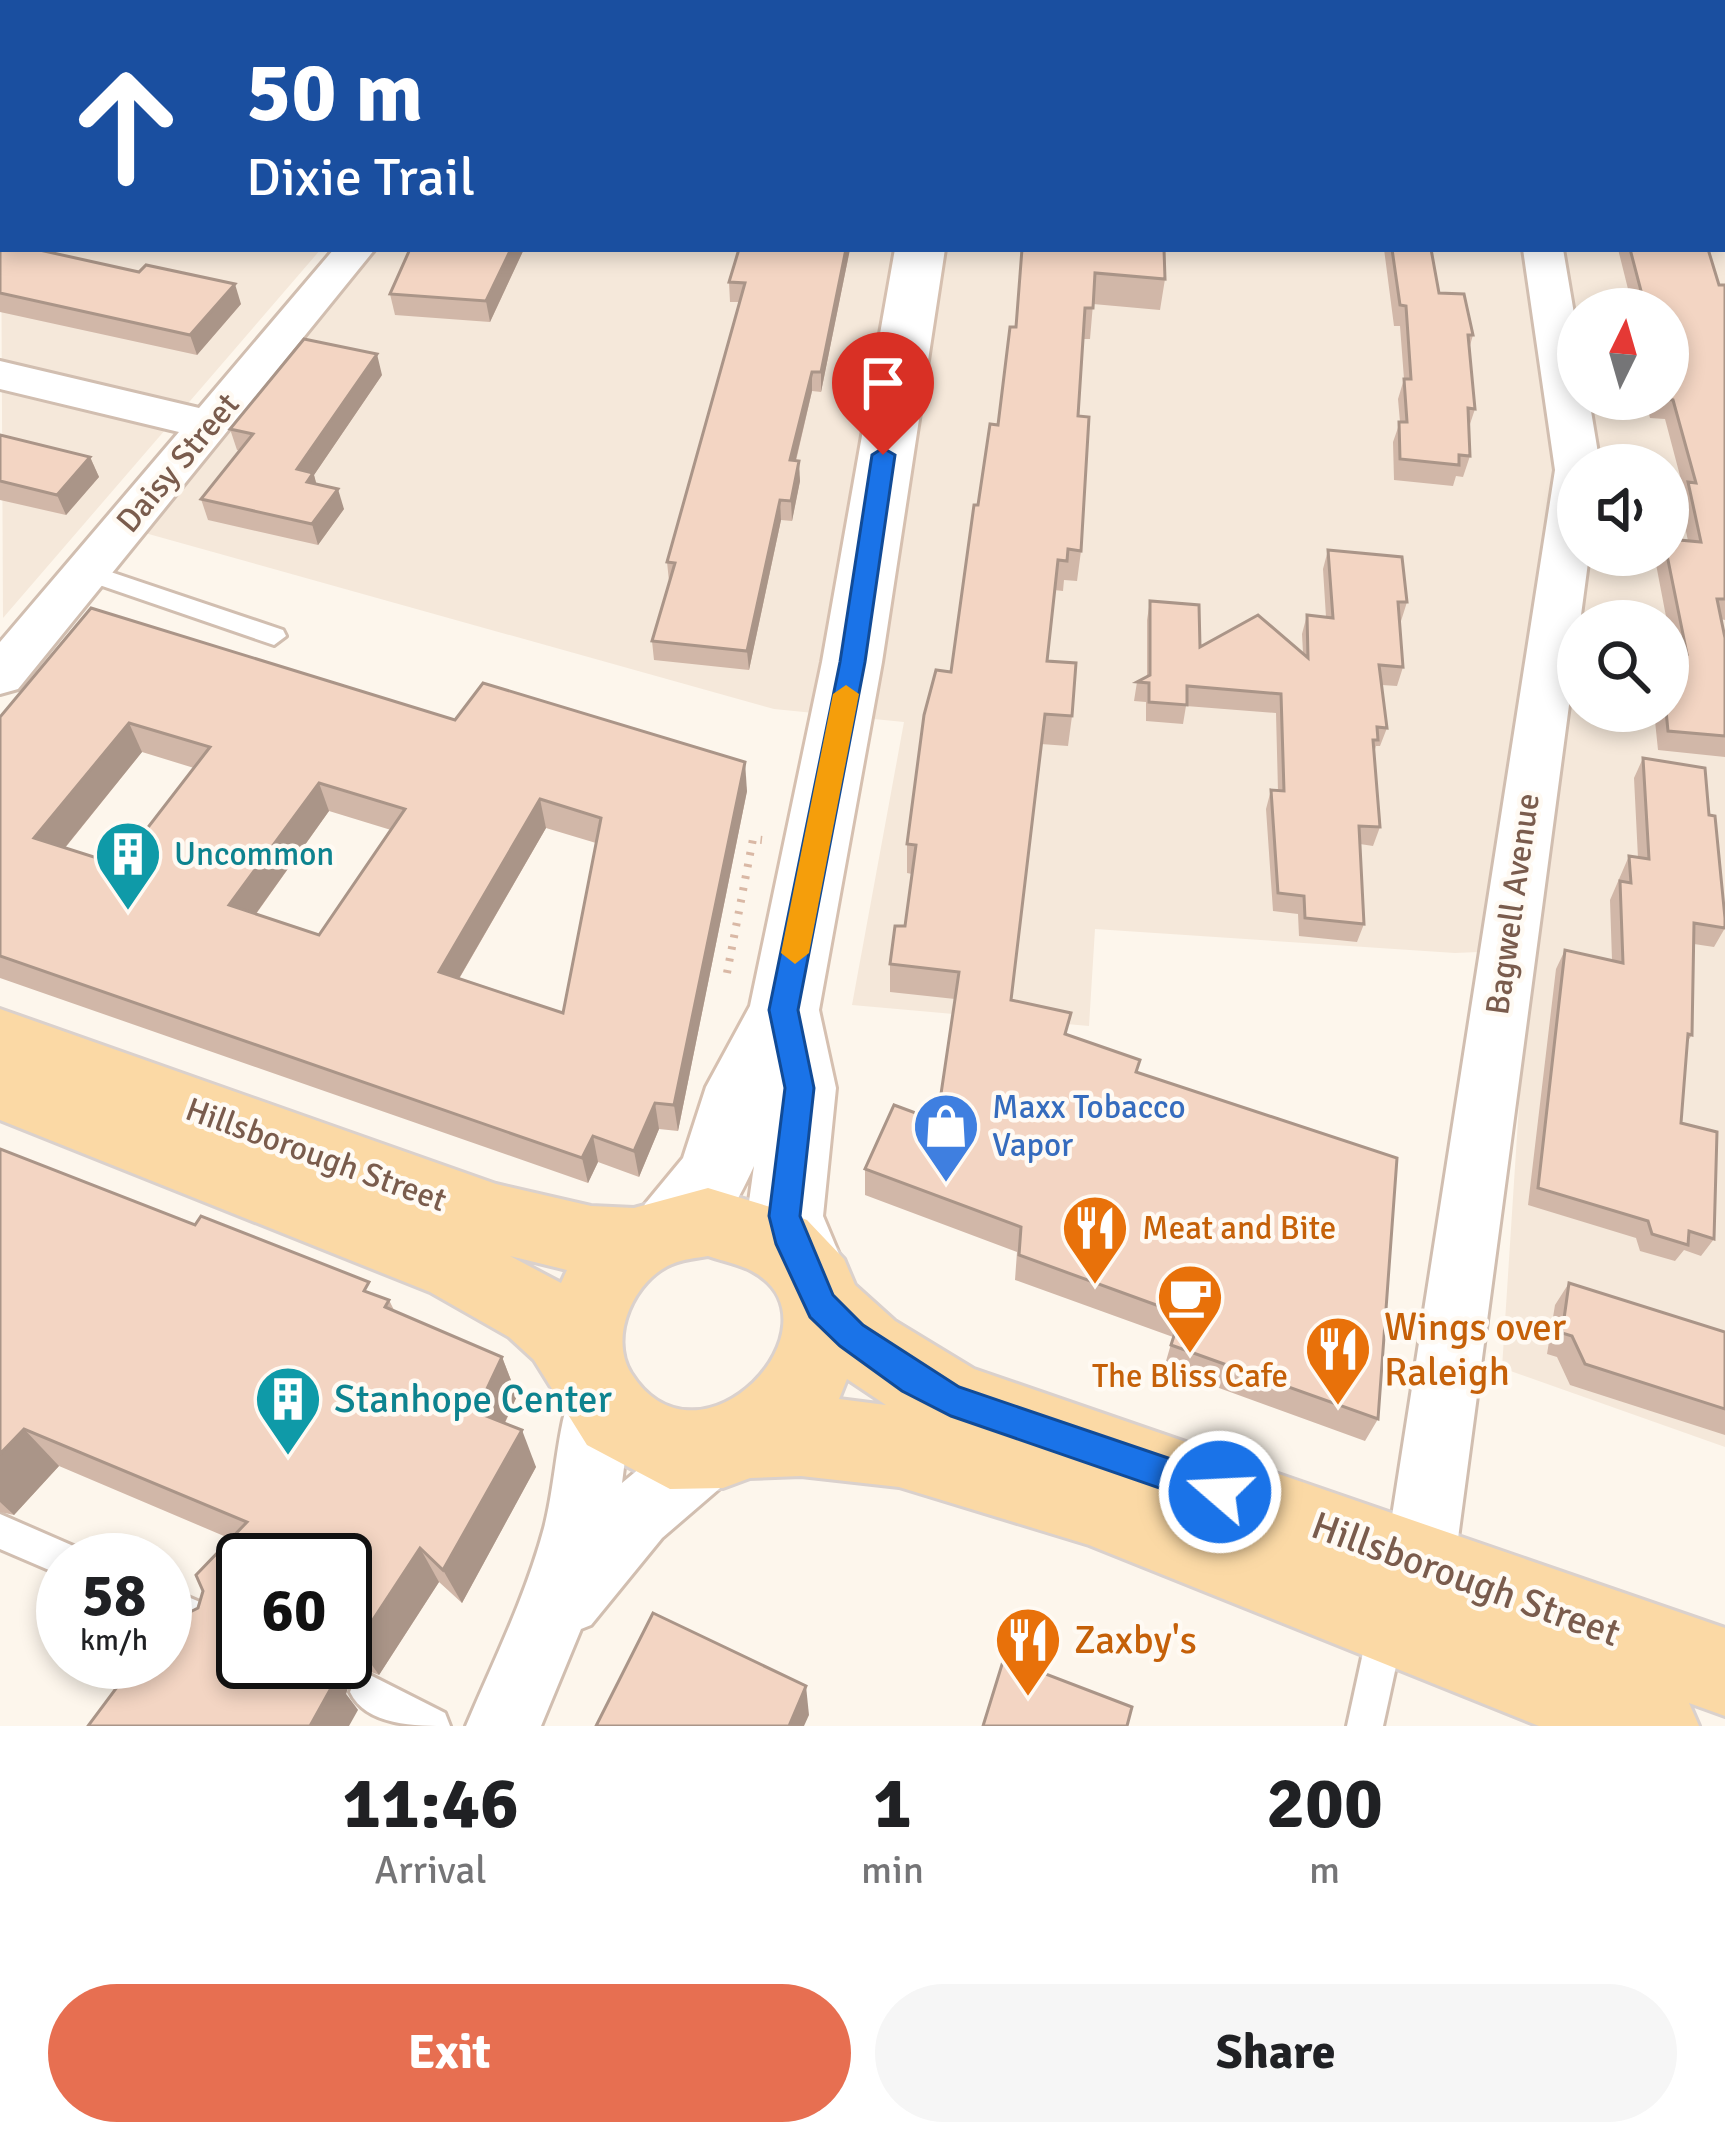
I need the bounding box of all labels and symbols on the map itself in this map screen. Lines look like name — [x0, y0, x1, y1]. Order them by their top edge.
north arrow — [1557, 288, 1689, 420]
pin — [832, 332, 934, 455]
street label: Daisy Street — [108, 385, 248, 541]
street label: Bagwell Avenue — [1477, 791, 1549, 1017]
building icon: Uncommon — [93, 819, 163, 913]
place label: Uncommon — [174, 834, 334, 875]
place label: Maxx Tobacco Vapor — [992, 1087, 1186, 1166]
street label: Hillsborough Street — [180, 1089, 452, 1221]
shop icon: Maxx Tobacco Vapor — [911, 1091, 981, 1185]
restaurant icon: Meat and Bite — [1060, 1193, 1130, 1287]
place label: Meat and Bite — [1142, 1208, 1336, 1249]
cafe icon: The Bliss Cafe — [1155, 1262, 1225, 1356]
place label: Wings over Raleigh — [1384, 1303, 1567, 1396]
restaurant icon: Wings over Raleigh — [1303, 1314, 1373, 1408]
place label: The Bliss Cafe — [1092, 1356, 1288, 1397]
building icon: Stanhope Center — [253, 1364, 323, 1458]
place label: Stanhope Center — [334, 1375, 613, 1423]
position arrow — [1157, 1429, 1283, 1555]
street label: Hillsborough Street — [1305, 1501, 1627, 1657]
speed limit sign: 60 — [216, 1533, 372, 1689]
restaurant icon: Zaxby's — [993, 1605, 1063, 1699]
place label: Zaxby's — [1074, 1616, 1197, 1664]

